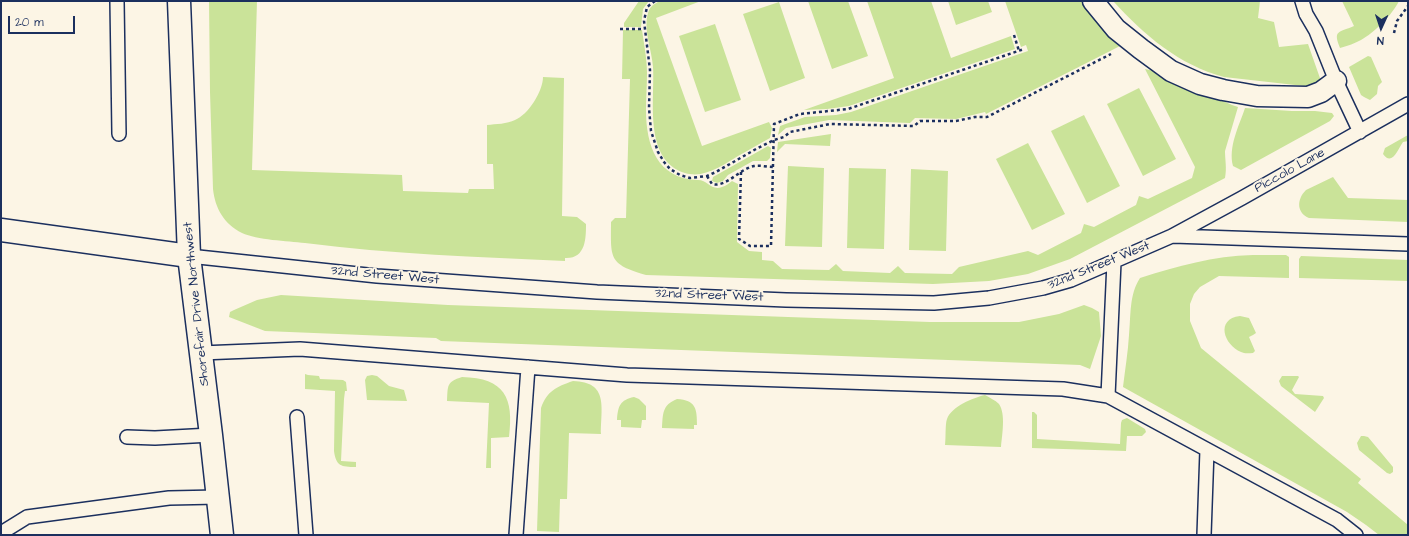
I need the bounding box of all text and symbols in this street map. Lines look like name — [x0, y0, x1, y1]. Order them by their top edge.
scale bar — [10, 8, 77, 34]
north arrow — [1361, 8, 1401, 48]
text: 20 m — [15, 14, 44, 31]
text: N — [1377, 33, 1384, 48]
street label: Piccolo Lane — [1252, 145, 1328, 197]
street label: Shorefair Drive Northwest — [181, 221, 213, 387]
street label: 32nd Street West — [1046, 238, 1152, 294]
street label: 32nd Street West — [330, 263, 440, 289]
street label: 32nd Street West — [654, 286, 764, 306]

